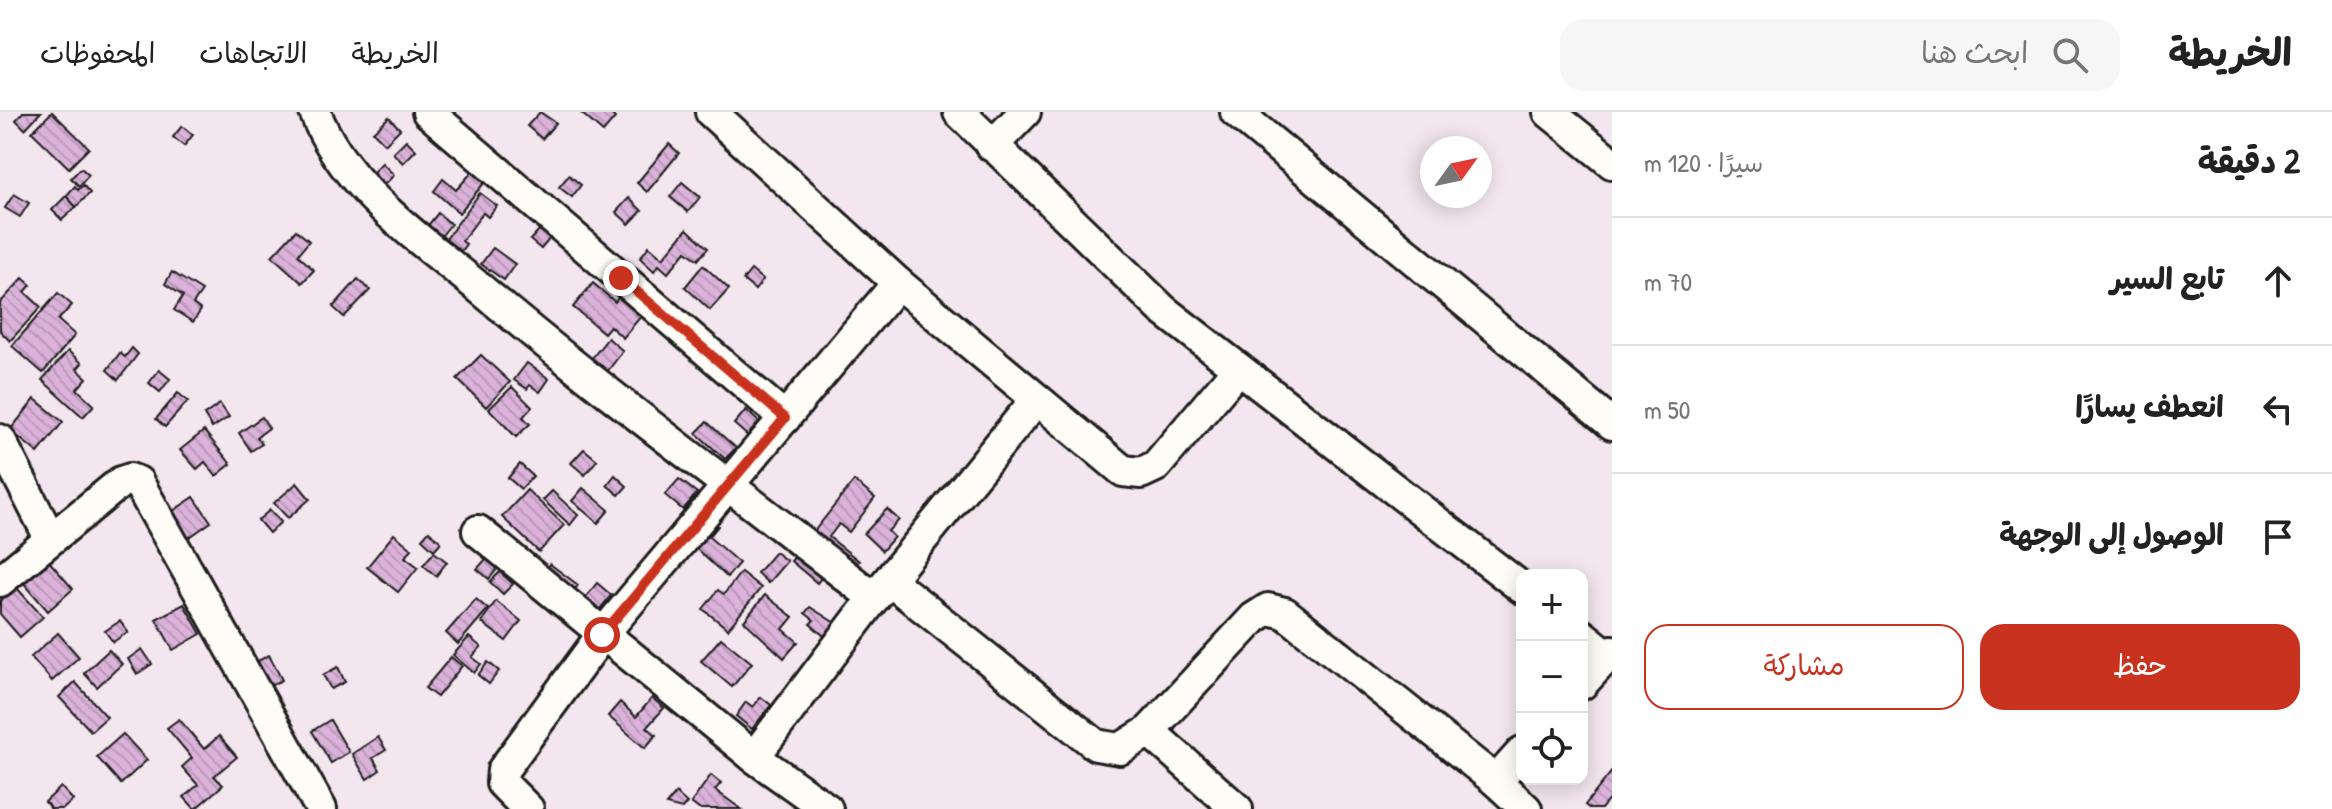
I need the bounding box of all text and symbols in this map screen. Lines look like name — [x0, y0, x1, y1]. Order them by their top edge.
search box — [1560, 19, 2120, 91]
text: الخريطة — [2168, 26, 2292, 78]
text: ابحث هنا — [1921, 32, 2028, 72]
icon: search — [2048, 33, 2092, 77]
text: المحفوظات — [40, 34, 155, 72]
text: الاتجاهات — [199, 34, 307, 72]
text: الخريطة — [351, 34, 439, 72]
north arrow — [1420, 136, 1492, 208]
text: 2 دقيقة — [2198, 138, 2300, 184]
text: سيرًا · 120 m — [1644, 145, 1763, 180]
text: تابع السير — [2110, 258, 2224, 298]
icon: ahead — [2256, 259, 2300, 303]
route end — [603, 260, 639, 296]
text: 70 m — [1644, 264, 1692, 299]
text: انعطف يسارًا — [2075, 386, 2224, 426]
icon: left — [2256, 387, 2300, 431]
text: 50 m — [1644, 392, 1690, 427]
text: الوصول إلى الوجهة — [1999, 514, 2224, 554]
icon: arrive — [2256, 515, 2300, 559]
map controls — [1516, 569, 1588, 785]
button: + — [1516, 569, 1588, 641]
route start — [584, 617, 620, 653]
button: مشاركة — [1644, 624, 1964, 710]
button: حفظ — [1980, 624, 2300, 710]
button: − — [1516, 641, 1588, 713]
button: locate — [1516, 713, 1588, 785]

